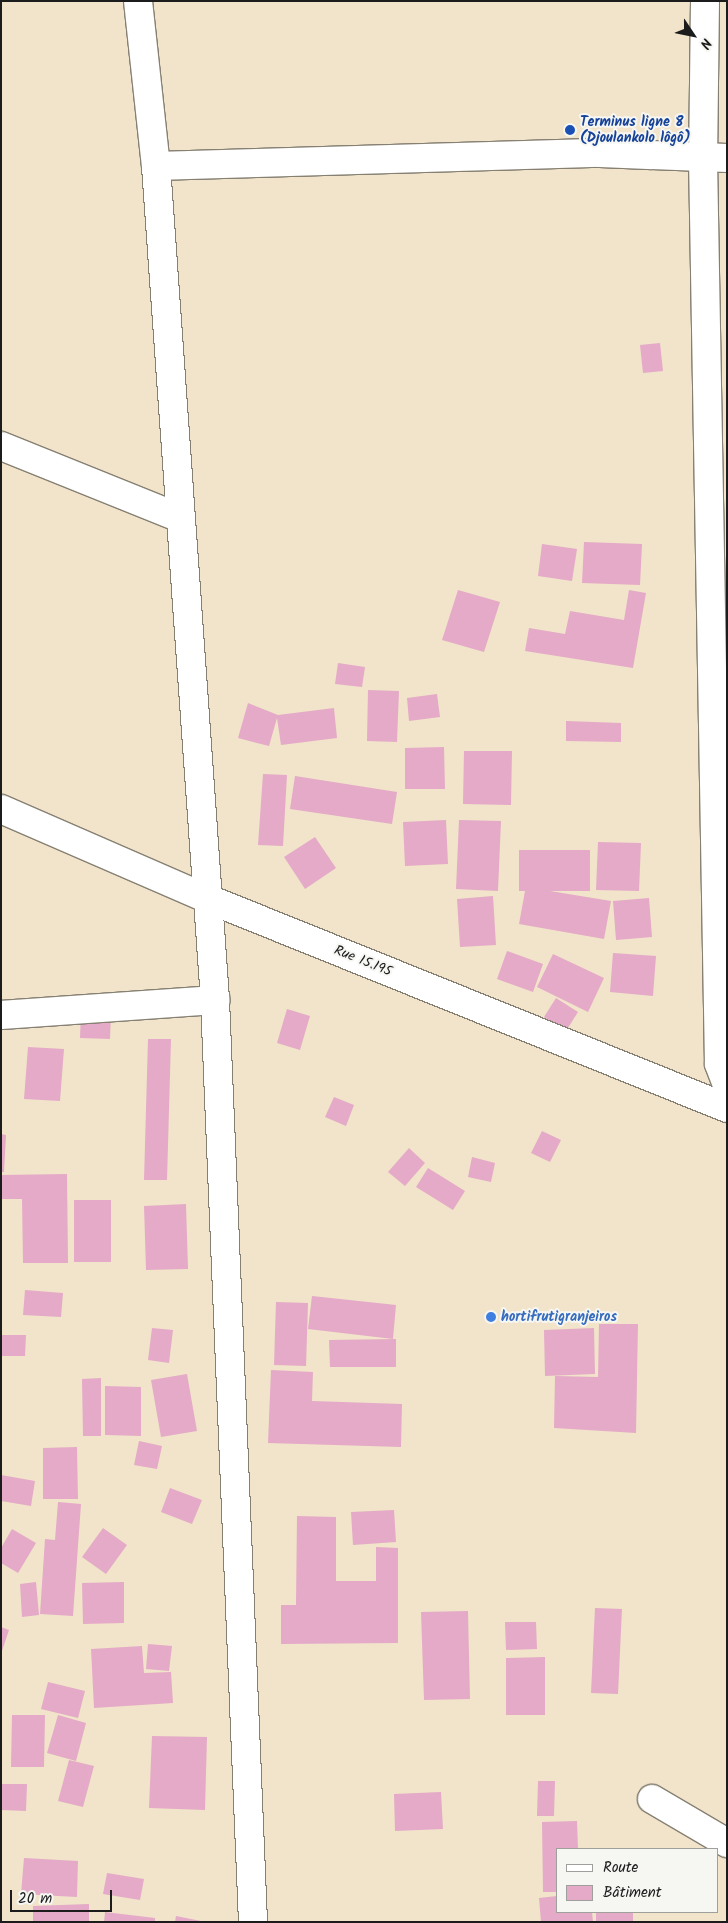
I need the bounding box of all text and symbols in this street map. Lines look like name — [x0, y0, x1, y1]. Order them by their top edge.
north arrow — [668, 10, 718, 60]
text: N — [694, 34, 717, 53]
place label: Terminus ligne 8 (Djoulankolo lôgô) — [580, 114, 691, 146]
marker: Terminus ligne 8 (Djoulankolo lôgô) — [564, 124, 576, 136]
street label: Rue 15.195 — [332, 942, 394, 980]
place label: hortifrutigranjeiros — [501, 1309, 617, 1325]
marker: hortifrutigranjeiros — [485, 1311, 497, 1323]
legend — [556, 1848, 718, 1913]
text: Route — [603, 1856, 638, 1880]
scale bar — [12, 1880, 115, 1912]
text: Bâtiment — [603, 1881, 662, 1905]
text: 20 m — [18, 1887, 52, 1911]

